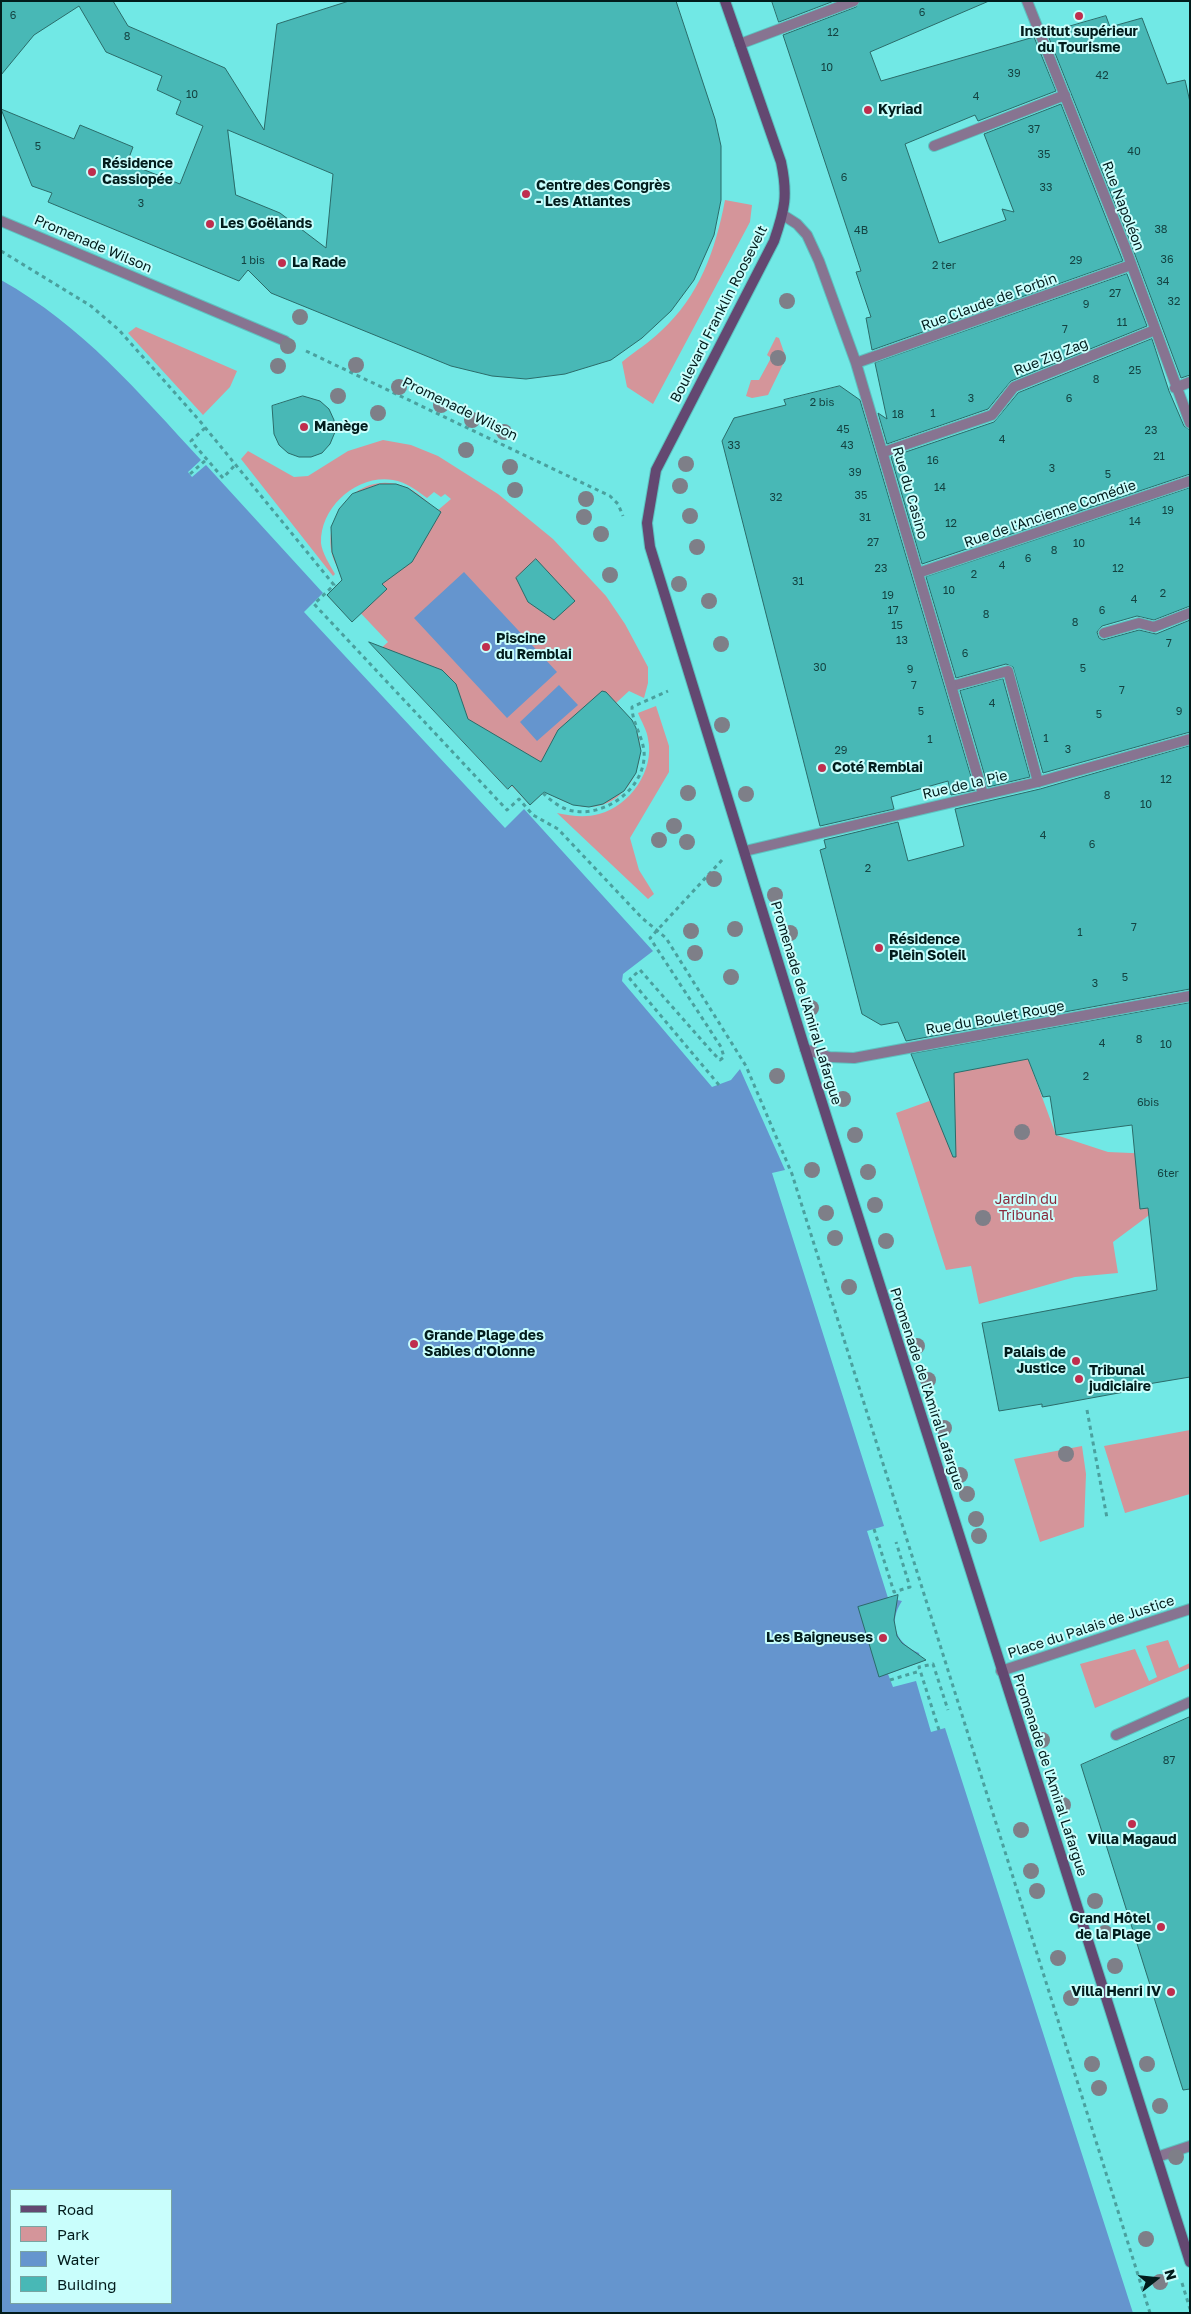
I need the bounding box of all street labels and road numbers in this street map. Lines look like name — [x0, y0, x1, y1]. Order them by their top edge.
street label: Rue Napoléon — [1098, 159, 1148, 253]
street label: Promenade Wilson — [32, 212, 154, 276]
street label: Boulevard Franklin Roosevelt — [667, 223, 771, 405]
street label: Rue Claude de Forbin — [919, 270, 1059, 334]
street label: Rue Zig Zag — [1011, 335, 1091, 379]
street label: Promenade Wilson — [400, 374, 520, 444]
street label: Rue du Casino — [889, 445, 931, 541]
street label: Rue de l'Ancienne Comédie — [962, 477, 1138, 551]
street label: Rue de la Pie — [921, 767, 1009, 803]
street label: Promenade de l'Amiral Lafargue — [767, 899, 845, 1107]
street label: Rue du Boulet Rouge — [924, 998, 1066, 1038]
street label: Promenade de l'Amiral Lafargue — [886, 1285, 968, 1493]
street label: Place du Palais de Justice — [1005, 1592, 1177, 1662]
street label: Promenade de l'Amiral Lafargue — [1009, 1671, 1091, 1879]

